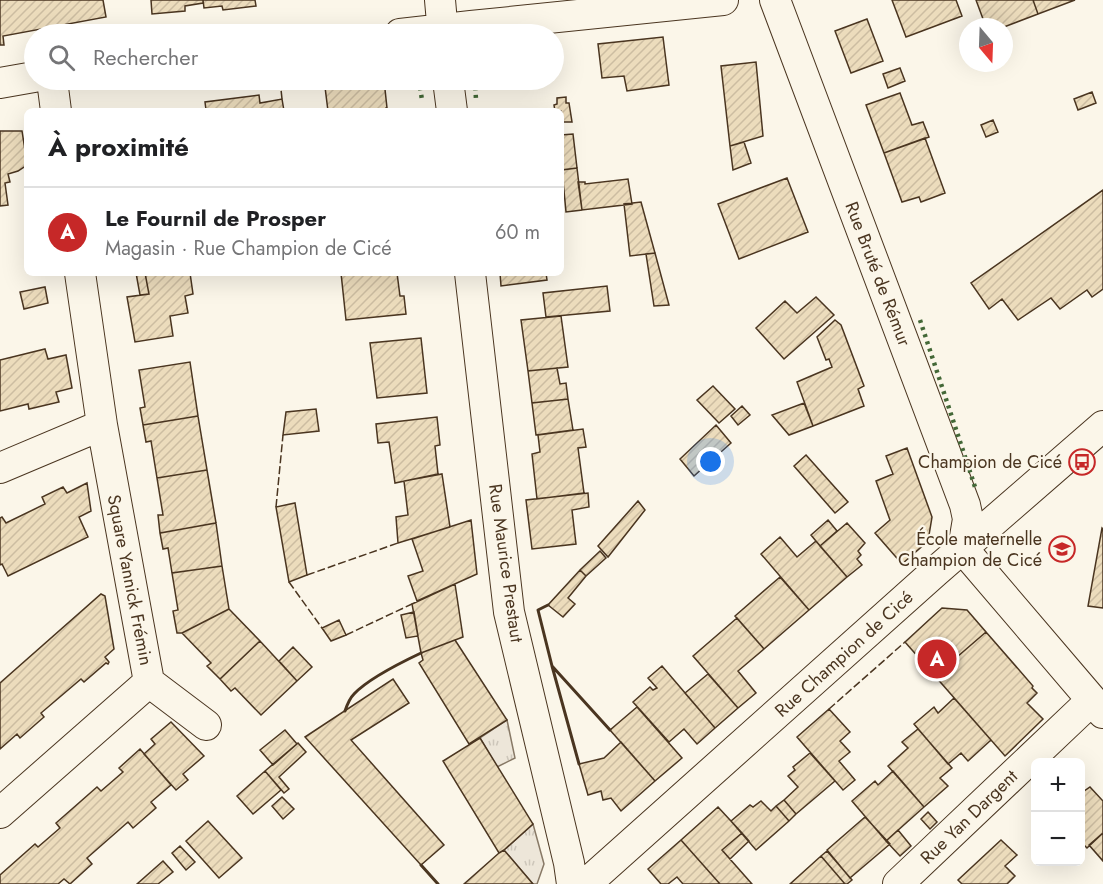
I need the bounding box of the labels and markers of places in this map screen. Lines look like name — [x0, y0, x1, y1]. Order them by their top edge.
bus stop icon: Champion de Cicé — [1067, 447, 1097, 477]
place label: Champion de Cicé — [918, 449, 1062, 475]
place label: École maternelle Champion de Cicé — [898, 526, 1042, 573]
school or university icon: École maternelle Champion de Cicé — [1047, 534, 1077, 564]
pin: A — [918, 636, 956, 682]

